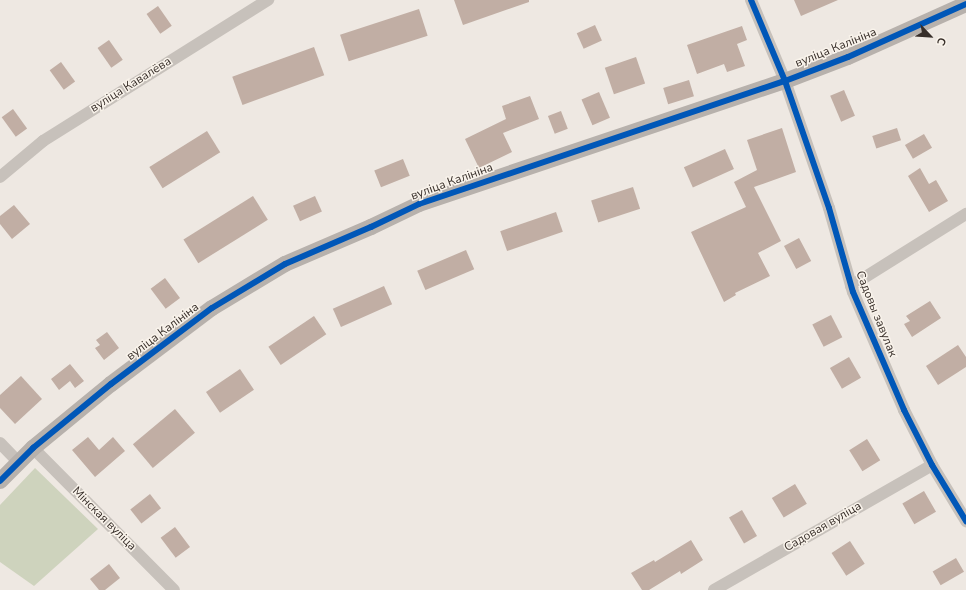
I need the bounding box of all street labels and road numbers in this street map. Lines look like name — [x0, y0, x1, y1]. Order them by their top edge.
street label: вуліца Калініна — [793, 25, 879, 71]
street label: вуліца Кавалёва — [88, 54, 174, 116]
street label: вуліца Калініна — [409, 160, 495, 204]
street label: Садовы завулак — [852, 269, 900, 359]
street label: вуліца Калініна — [124, 300, 202, 364]
street label: Мінская вуліца — [69, 484, 139, 554]
street label: Садовая вуліца — [782, 499, 864, 555]

